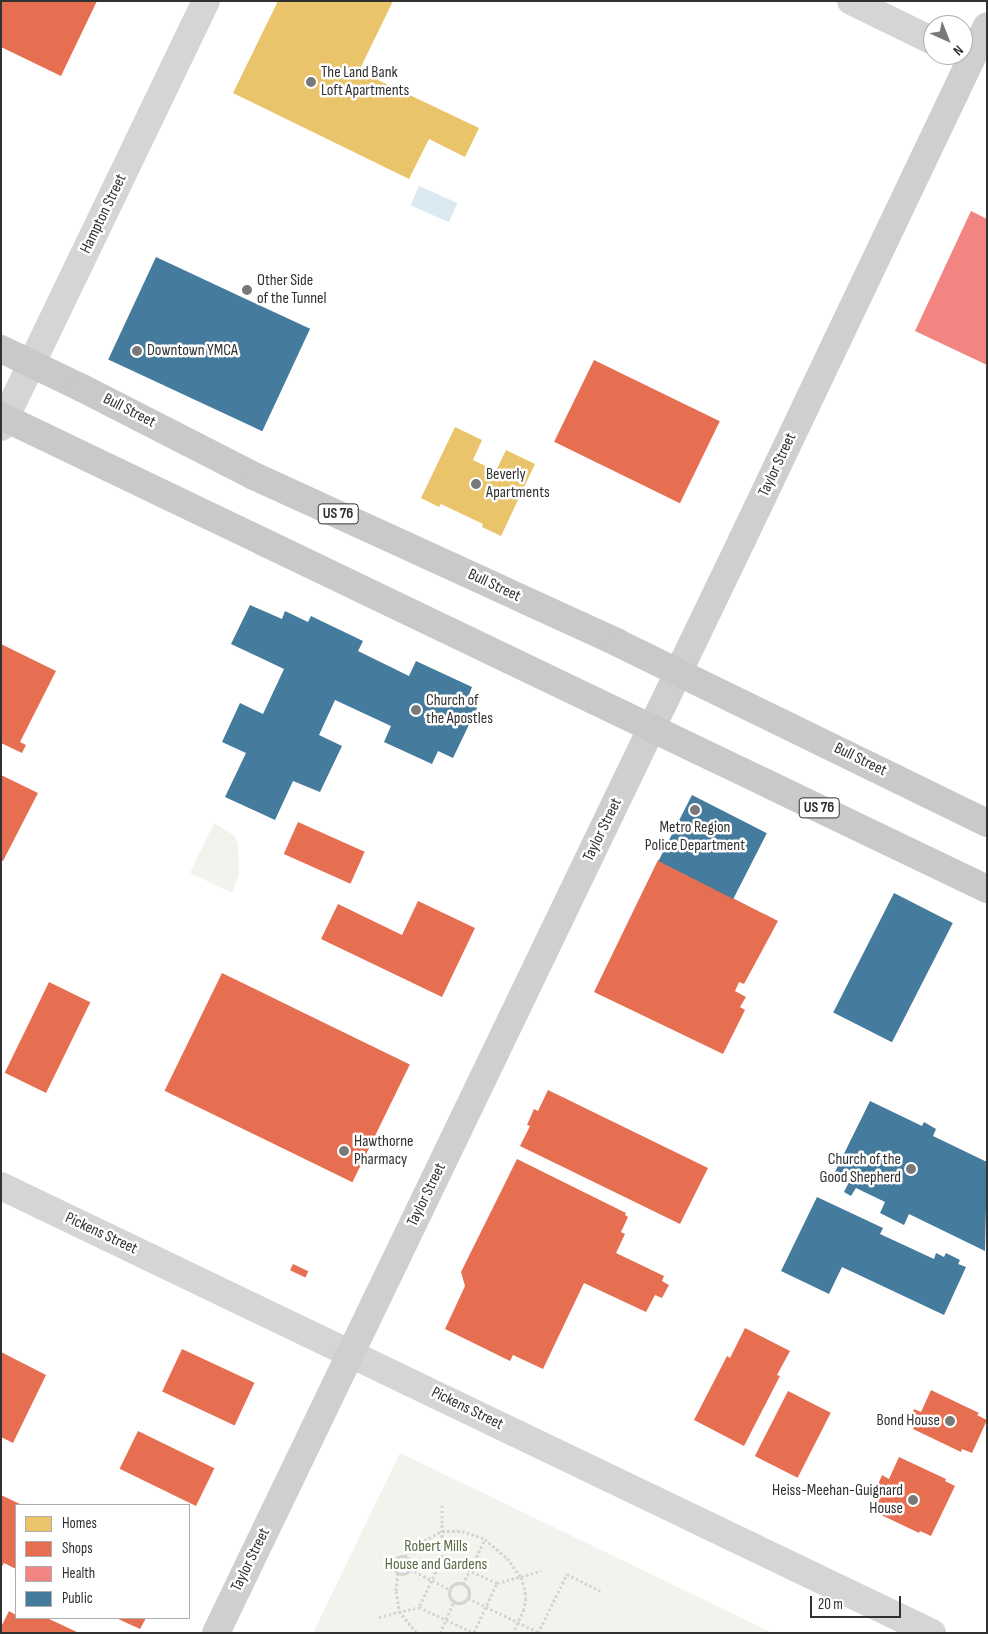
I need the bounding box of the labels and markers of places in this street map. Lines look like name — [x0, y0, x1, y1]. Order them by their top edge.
place label: The Land Bank Loft Apartments — [321, 63, 409, 101]
marker: The Land Bank Loft Apartments — [305, 76, 317, 88]
place label: Other Side of the Tunnel — [257, 271, 327, 309]
marker: Other Side of the Tunnel — [241, 284, 253, 296]
place label: Downtown YMCA — [147, 341, 238, 361]
marker: Downtown YMCA — [131, 345, 143, 357]
place label: Beverly Apartments — [486, 465, 550, 503]
marker: Beverly Apartments — [470, 478, 482, 490]
place label: Church of the Apostles — [426, 691, 493, 729]
marker: Church of the Apostles — [410, 704, 422, 716]
marker: Metro Region Police Department — [689, 804, 701, 816]
place label: Metro Region Police Department — [645, 818, 745, 856]
place label: Hawthorne Pharmacy — [354, 1132, 413, 1170]
marker: Hawthorne Pharmacy — [338, 1145, 350, 1157]
place label: Church of the Good Shepherd — [819, 1150, 901, 1188]
marker: Church of the Good Shepherd — [905, 1163, 917, 1175]
place label: Bond House — [877, 1411, 940, 1431]
marker: Bond House — [944, 1415, 956, 1427]
place label: Heiss-Meehan-Guignard House — [772, 1481, 903, 1519]
marker: Heiss-Meehan-Guignard House — [907, 1494, 919, 1506]

